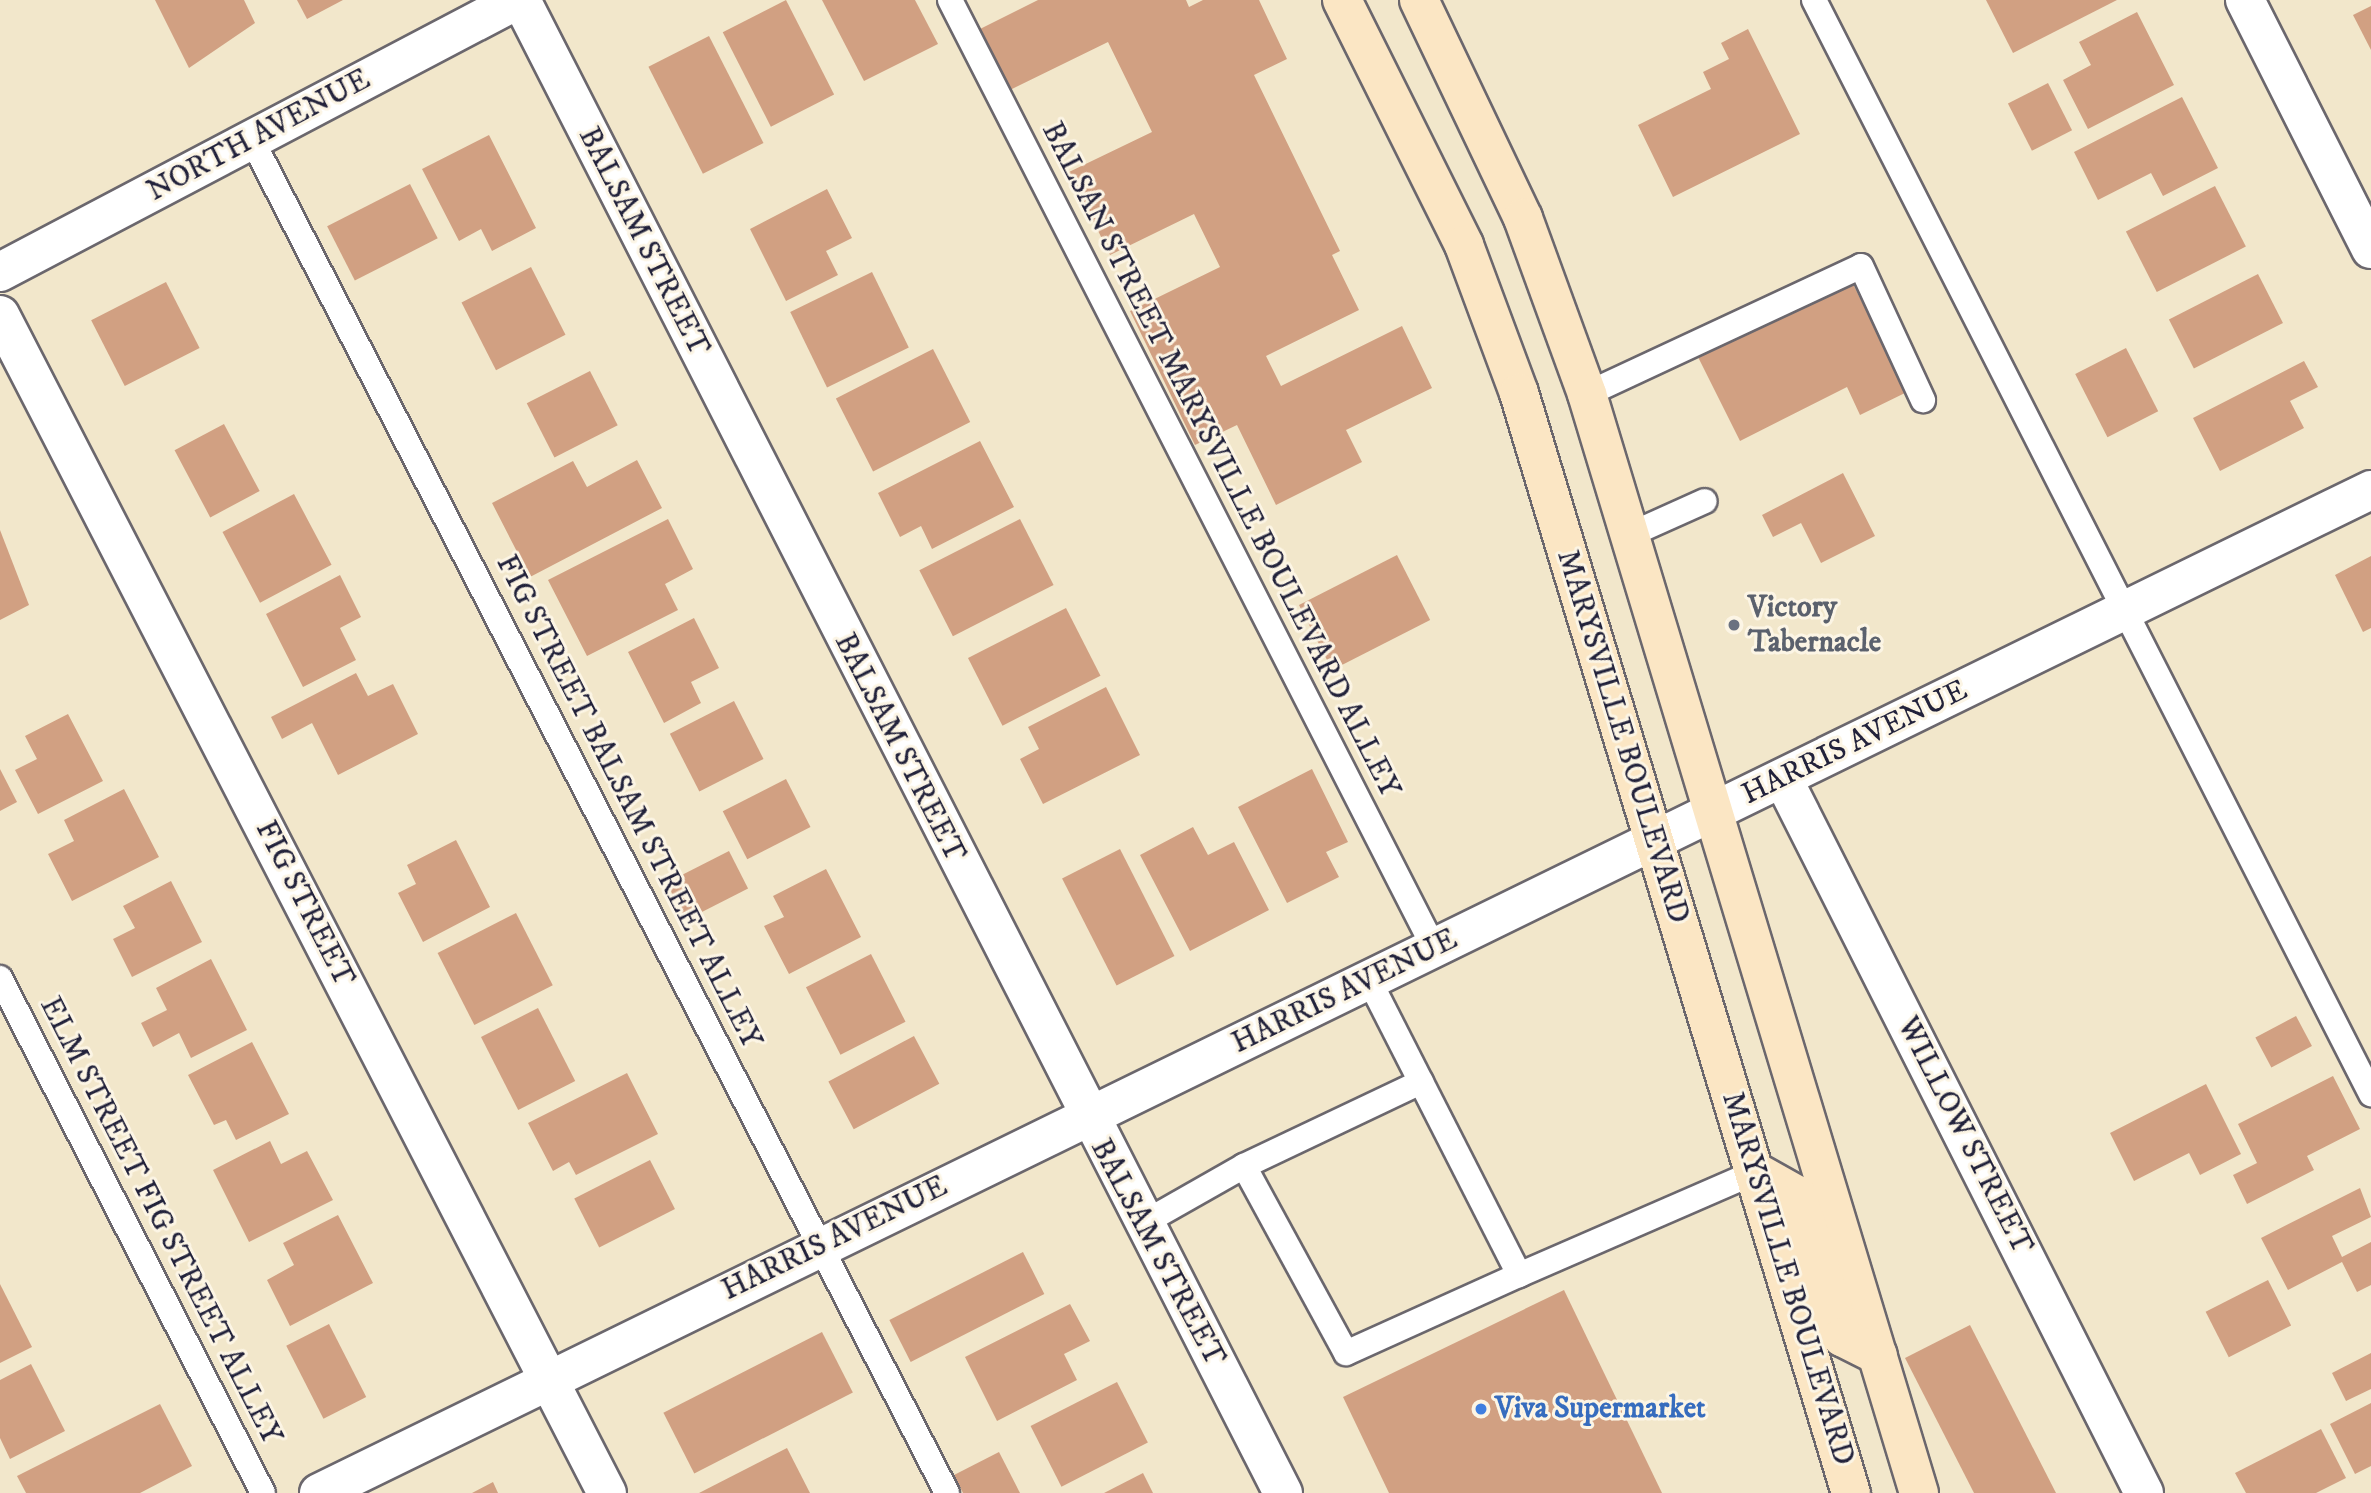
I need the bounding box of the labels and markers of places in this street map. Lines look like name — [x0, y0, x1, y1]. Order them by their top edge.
place label: Victory Tabernacle — [1748, 590, 1881, 660]
marker: Victory Tabernacle — [1726, 617, 1742, 633]
place label: Viva Supermarket — [1495, 1391, 1706, 1427]
marker: Viva Supermarket — [1473, 1401, 1489, 1417]

